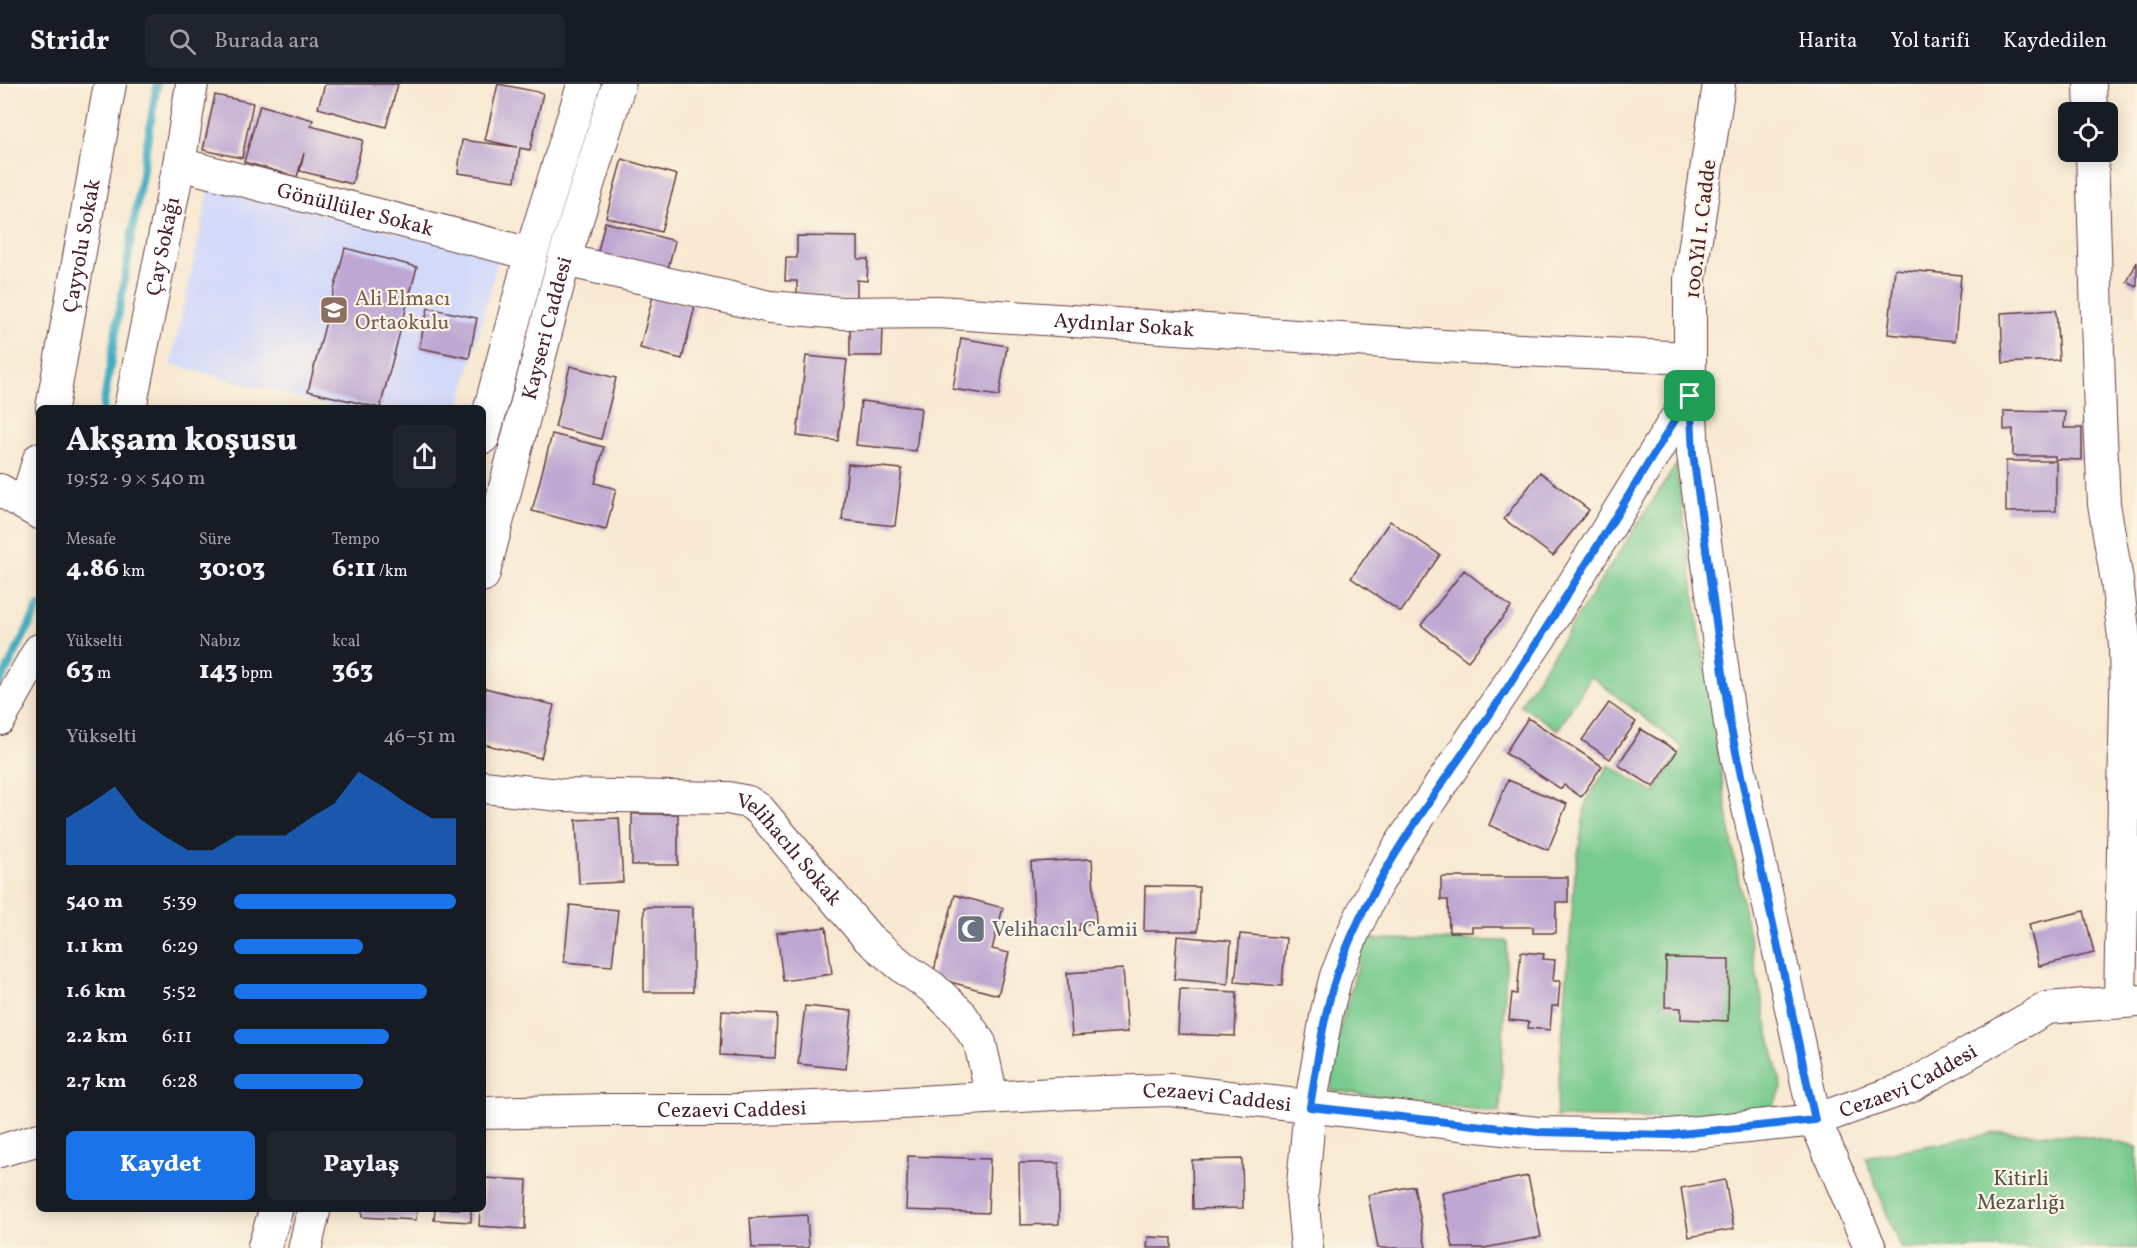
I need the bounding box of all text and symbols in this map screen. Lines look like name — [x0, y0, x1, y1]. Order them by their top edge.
search box — [145, 14, 565, 68]
text: Stridr — [30, 22, 109, 61]
icon: search — [166, 25, 199, 58]
text: Burada ara — [214, 26, 319, 57]
text: Harita — [1798, 27, 1857, 56]
text: Yol tarifi — [1890, 27, 1970, 56]
text: Kaydedilen — [2003, 27, 2107, 56]
map controls — [2058, 102, 2118, 162]
button: locate — [2058, 102, 2118, 162]
street label: 100.Yıl 1. Cadde — [1679, 158, 1724, 300]
street label: Çayyolu Sokak — [56, 176, 109, 315]
street label: Gönüllüler Sokak — [274, 177, 437, 245]
street label: Çay Sokağı — [140, 195, 188, 298]
street label: Kayseri Caddesi — [516, 253, 580, 403]
place label: Ali Elmacı Ortaokulu — [355, 285, 450, 338]
school or university icon: Ali Elmacı Ortaokulu — [318, 294, 350, 326]
street label: Aydınlar Sokak — [1053, 307, 1196, 345]
pin — [1664, 370, 1715, 421]
icon: arrive — [1673, 379, 1706, 412]
text: Akşam koşusu — [66, 419, 297, 465]
button: share — [393, 425, 456, 488]
text: 19:52 · 9 × 540 m — [66, 465, 205, 493]
text: Mesafe — [66, 529, 116, 551]
text: Süre — [199, 529, 231, 551]
text: Tempo — [332, 529, 380, 551]
text: 4.86 — [66, 551, 119, 587]
text: 30:03 — [199, 551, 265, 587]
text: 6:11 — [332, 551, 376, 587]
text: km — [119, 561, 145, 583]
text: /km — [376, 561, 408, 583]
text: Yükselti — [66, 631, 123, 653]
text: Nabız — [199, 631, 240, 653]
text: kcal — [332, 631, 360, 653]
text: 63 — [66, 653, 94, 689]
text: 143 — [199, 653, 238, 689]
text: 363 — [332, 653, 373, 689]
text: m — [94, 663, 111, 685]
text: bpm — [238, 663, 273, 685]
text: Yükselti — [66, 723, 137, 751]
text: 46–51 m — [383, 723, 456, 751]
street label: Velihacılı Sokak — [734, 787, 848, 913]
text: 540 m — [66, 888, 123, 916]
text: 5:39 — [162, 888, 197, 916]
mosque icon: Velihacılı Camii — [955, 913, 987, 945]
place label: Velihacılı Camii — [992, 916, 1138, 945]
text: 1.1 km — [66, 933, 123, 961]
text: 6:29 — [162, 933, 198, 961]
text: 1.6 km — [66, 978, 126, 1006]
text: 5:52 — [162, 978, 197, 1006]
text: 2.2 km — [66, 1023, 128, 1051]
text: 6:11 — [162, 1023, 192, 1051]
street label: Cezaevi Caddesi — [1836, 1038, 1983, 1126]
text: 2.7 km — [66, 1068, 127, 1096]
text: 6:28 — [162, 1068, 198, 1096]
street label: Cezaevi Caddesi — [1142, 1077, 1293, 1120]
street label: Cezaevi Caddesi — [657, 1094, 807, 1126]
button: Kaydet — [66, 1131, 255, 1200]
button: Paylaş — [267, 1131, 456, 1200]
park label: Kitirli Mezarlığı — [1977, 1165, 2065, 1218]

